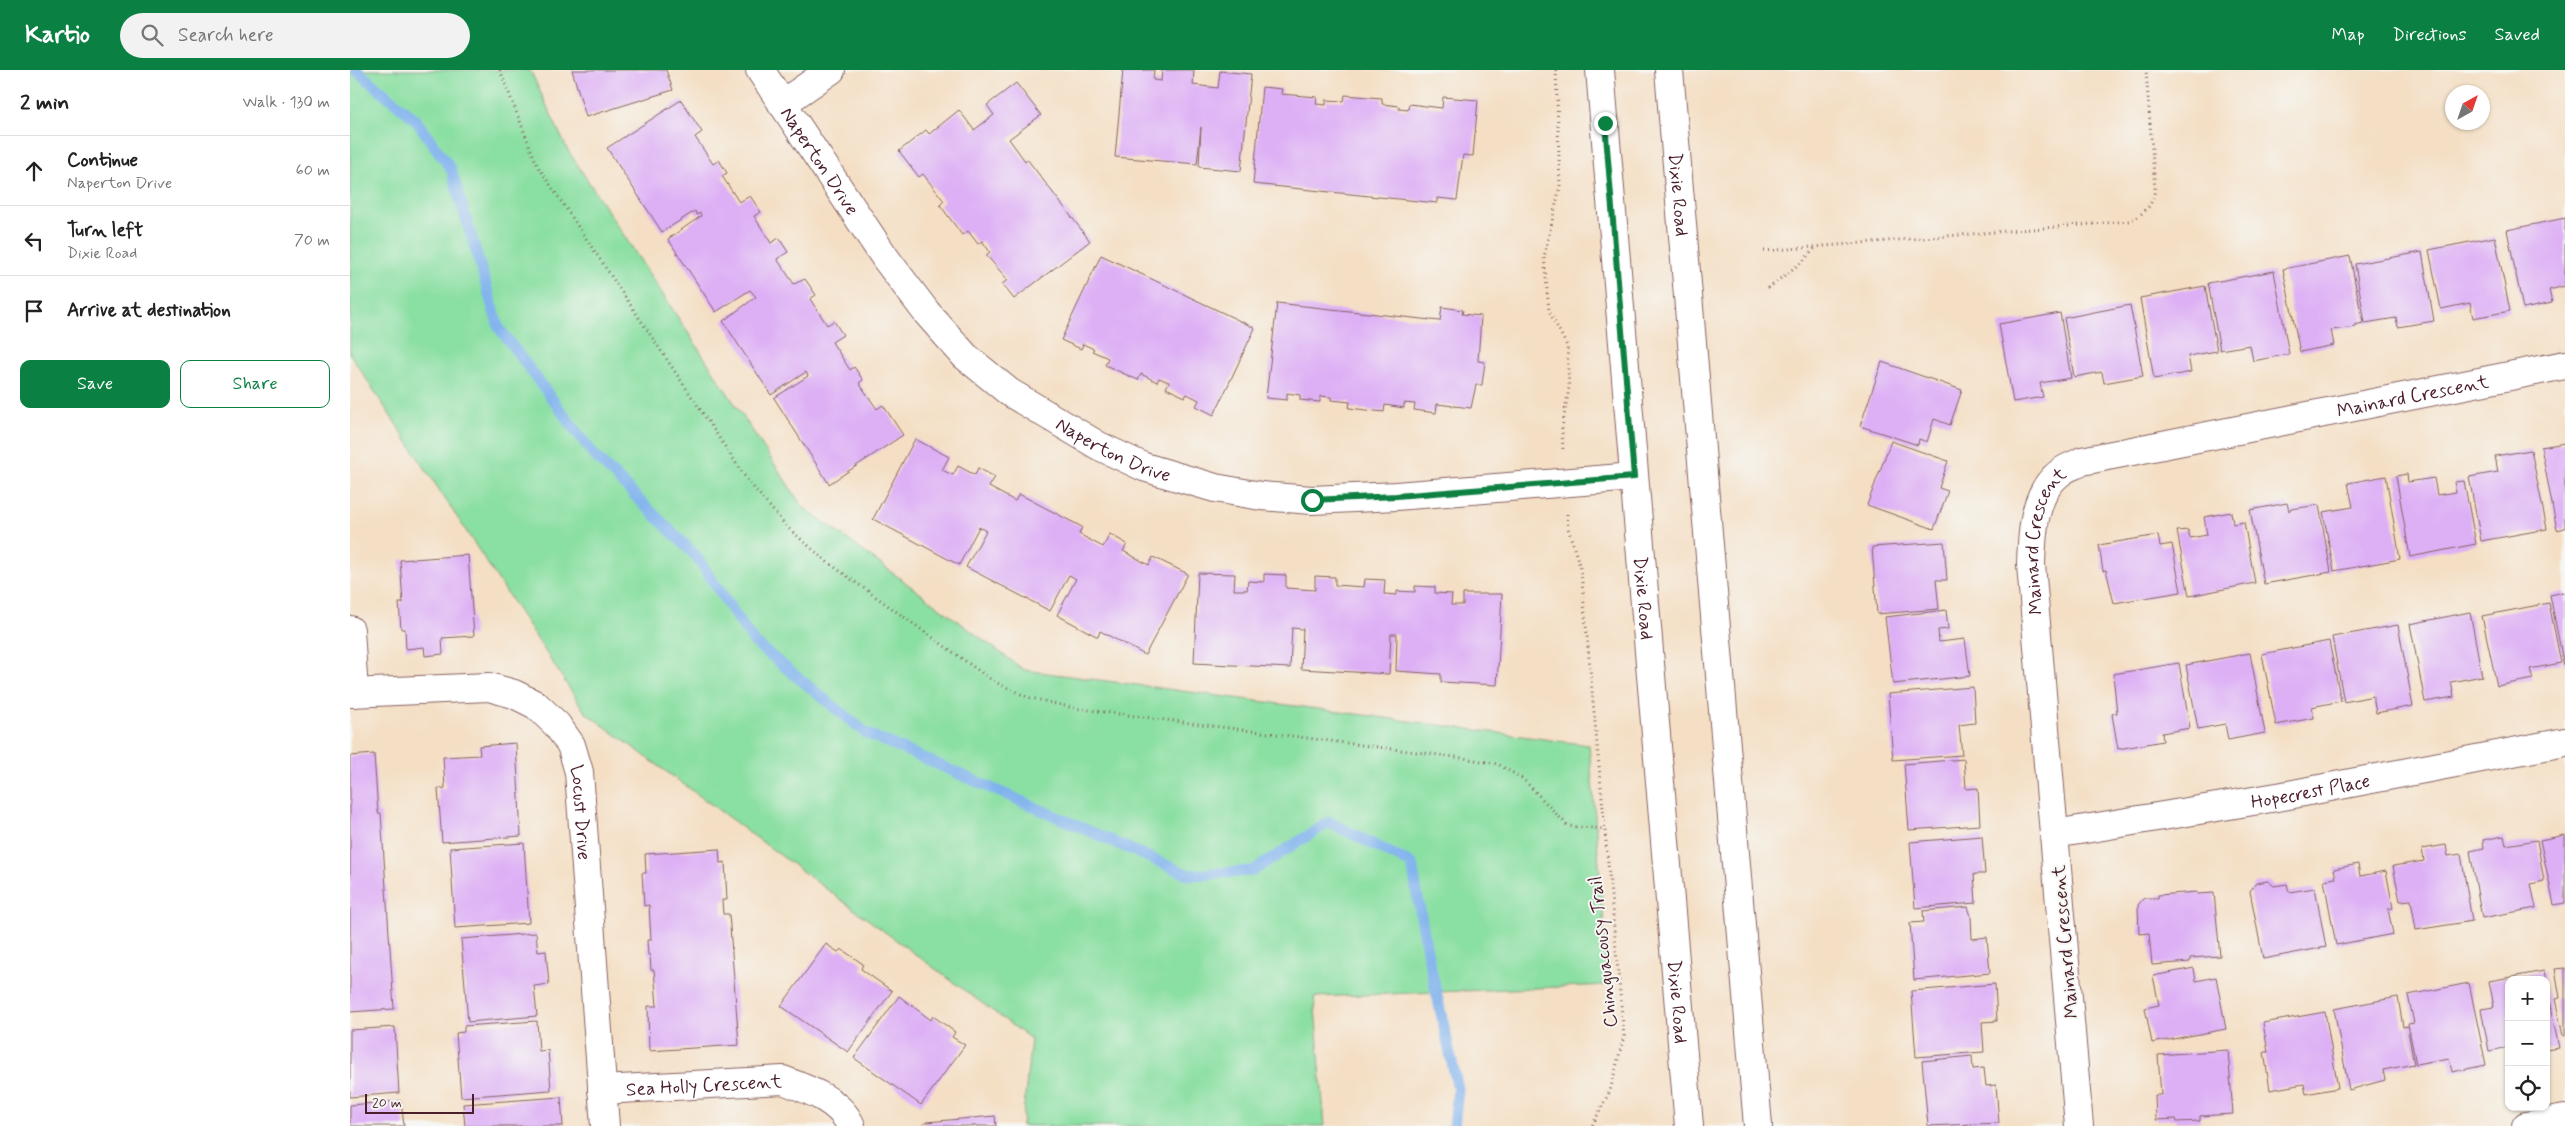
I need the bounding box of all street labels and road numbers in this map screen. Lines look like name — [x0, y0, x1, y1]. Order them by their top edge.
street label: Naperton Drive — [774, 103, 864, 220]
street label: Dixie Road — [1662, 152, 1694, 237]
street label: Mainard Crescent — [2335, 369, 2491, 424]
street label: Naperton Drive — [1051, 412, 1174, 488]
street label: Mainard Crescent — [2020, 462, 2072, 616]
street label: Dixie Road — [1627, 556, 1659, 641]
street label: Locust Drive — [564, 762, 596, 861]
street label: Hopecrest Place — [2249, 769, 2372, 815]
street label: Mainard Crescent — [2046, 864, 2085, 1020]
street label: Chinguacousy Trail — [1583, 875, 1625, 1029]
street label: Dixie Road — [1661, 959, 1693, 1045]
street label: Sea Holly Crescent — [625, 1069, 782, 1103]

